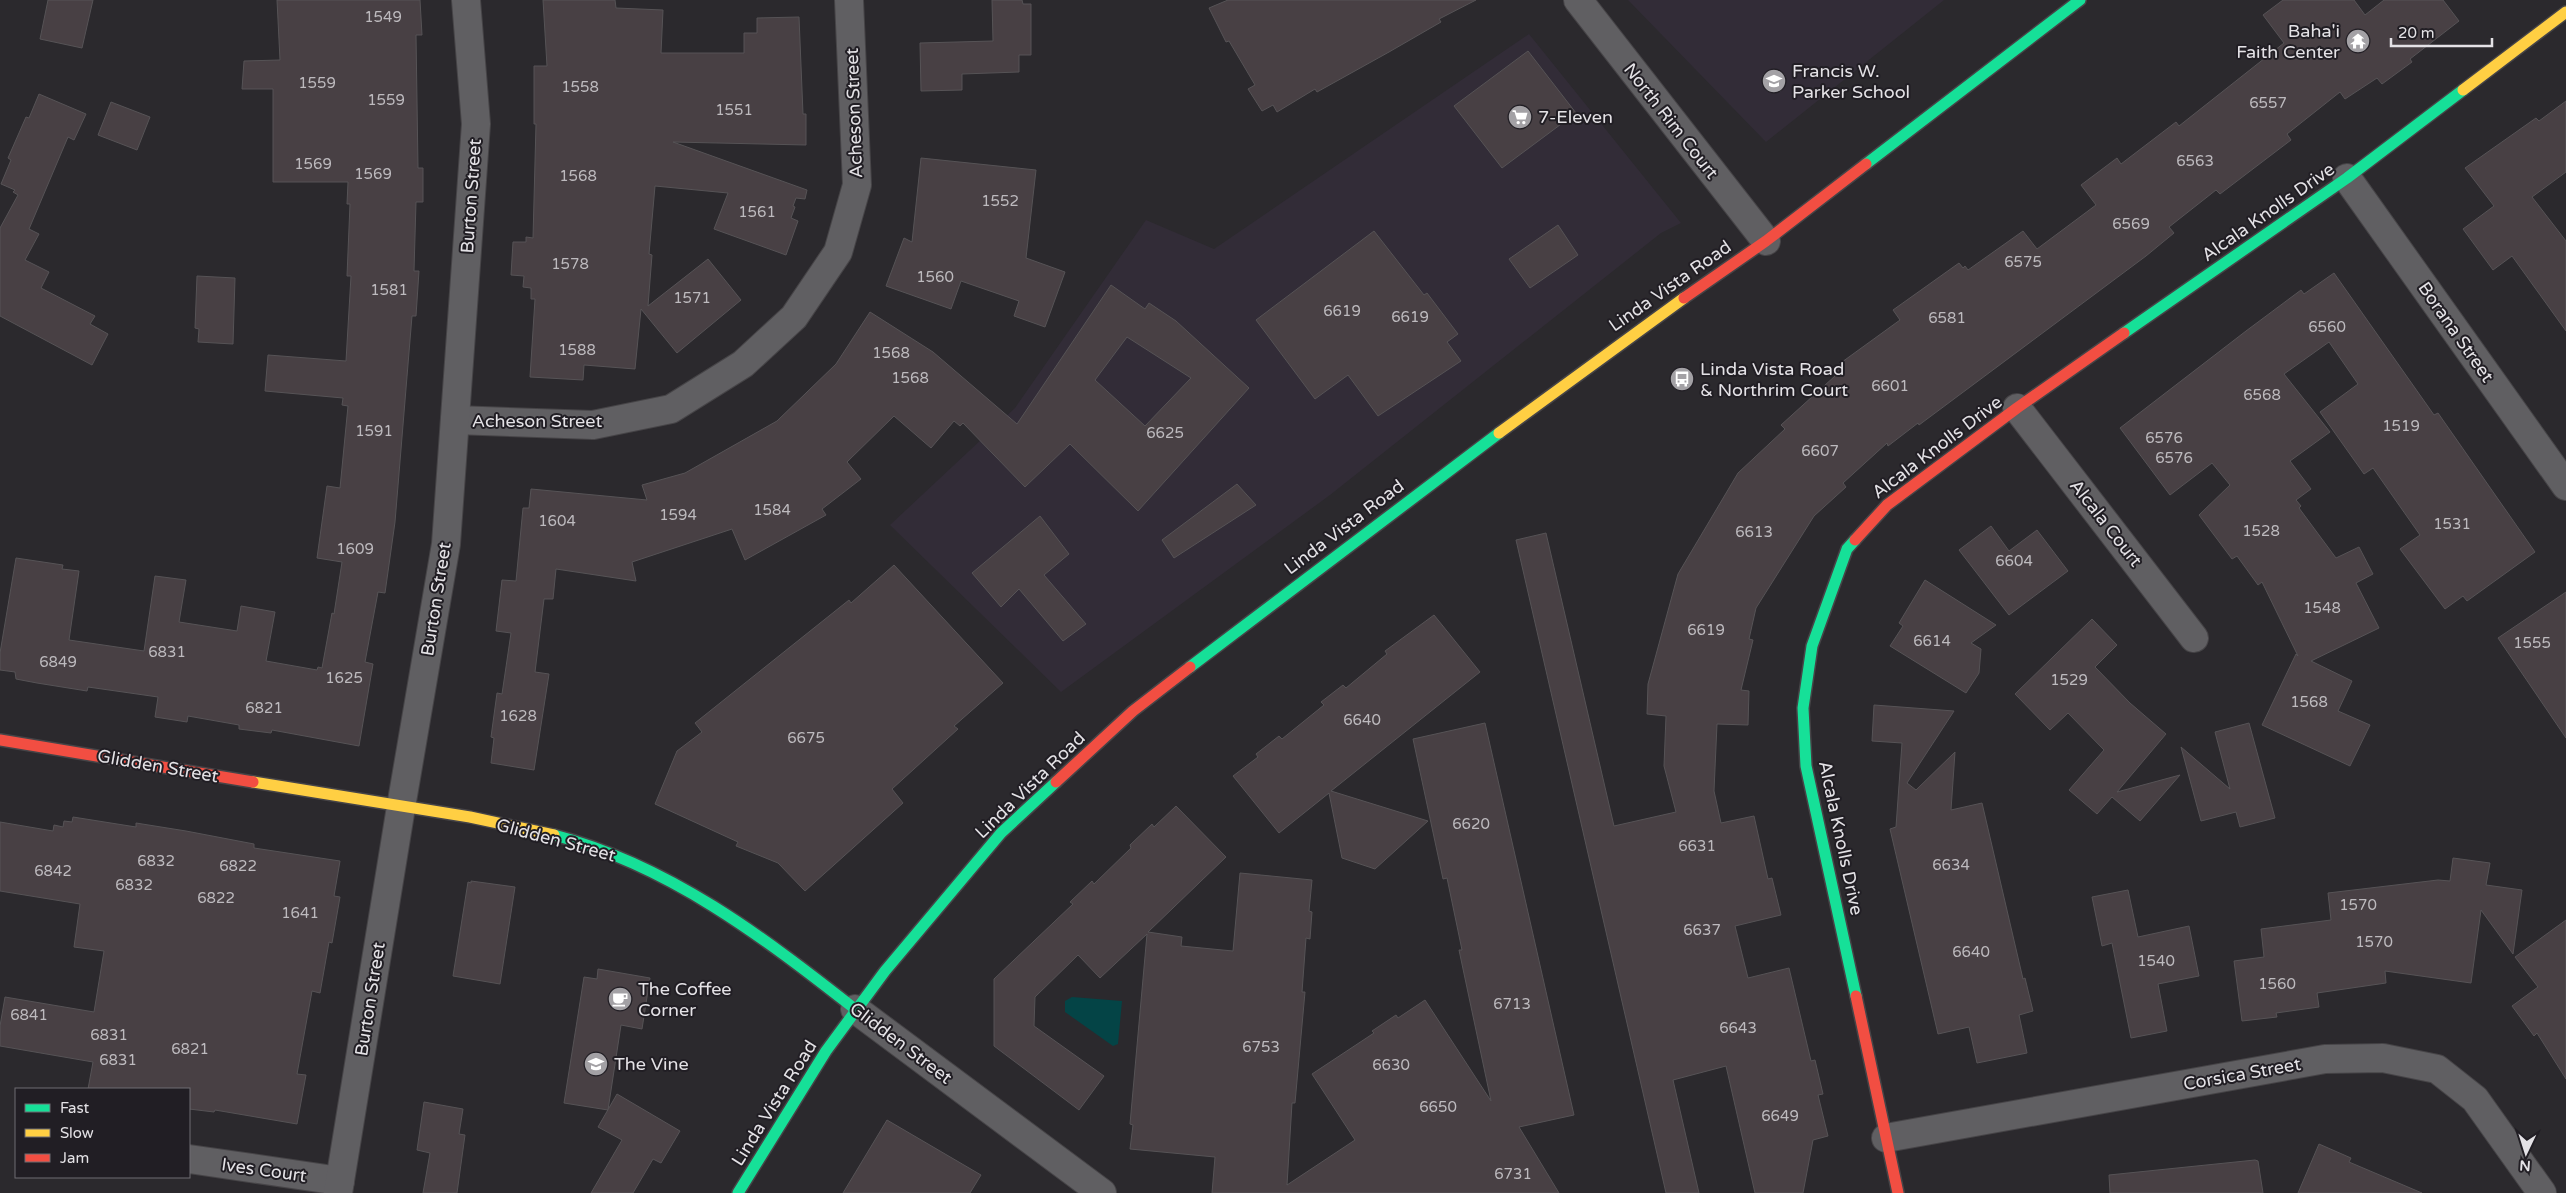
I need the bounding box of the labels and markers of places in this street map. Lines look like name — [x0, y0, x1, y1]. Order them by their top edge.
place label: Baha'i Faith Center — [2236, 20, 2340, 63]
temple icon: Baha'i Faith Center — [2345, 28, 2371, 54]
place label: Francis W. Parker School — [1792, 60, 1910, 103]
school or university icon: Francis W. Parker School — [1761, 68, 1787, 94]
supermarket icon: 7-Eleven — [1507, 104, 1533, 130]
place label: 7-Eleven — [1538, 106, 1613, 128]
place label: Linda Vista Road & Northrim Court — [1700, 358, 1848, 401]
bus stop icon: Linda Vista Road & Northrim Court — [1669, 366, 1695, 392]
place label: The Coffee Corner — [638, 978, 732, 1021]
cafe icon: The Coffee Corner — [607, 986, 633, 1012]
school or university icon: The Vine — [583, 1051, 609, 1077]
place label: The Vine — [614, 1053, 689, 1075]

